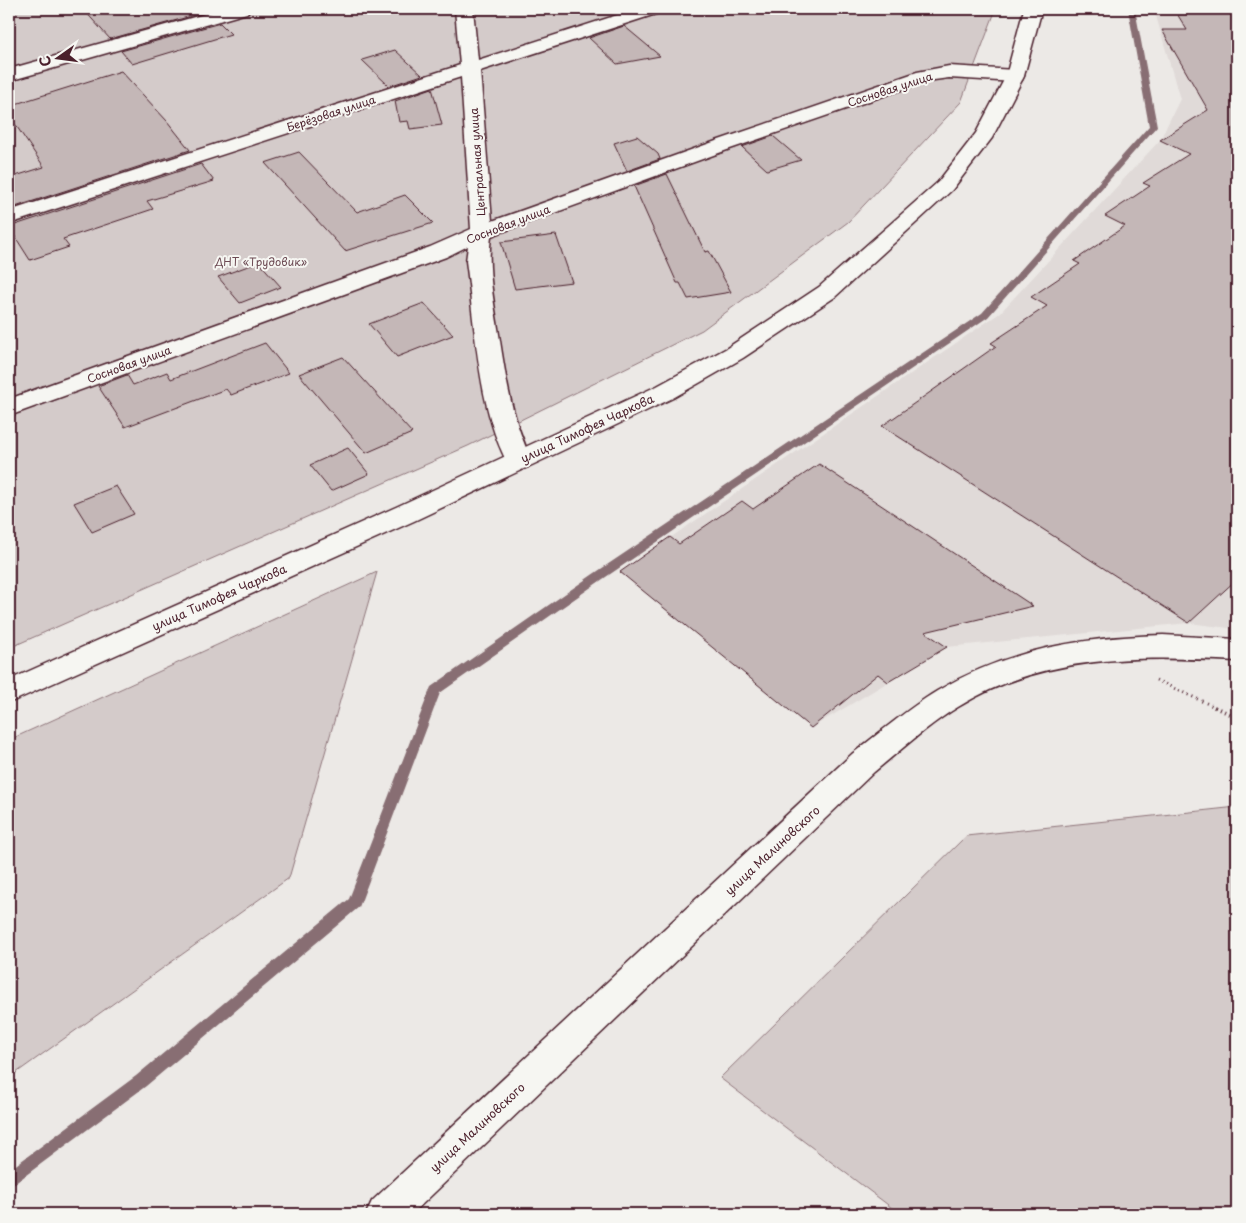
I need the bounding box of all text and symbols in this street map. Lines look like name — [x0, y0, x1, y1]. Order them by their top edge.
north arrow — [32, 32, 82, 82]
text: С — [33, 54, 56, 69]
street label: Сосновая улица — [845, 67, 935, 111]
street label: Берёзовая улица — [284, 91, 378, 135]
street label: Центральная улица — [465, 107, 489, 217]
street label: Сосновая улица — [464, 200, 552, 248]
park label: ДНТ «Трудовик» — [214, 253, 307, 270]
street label: Сосновая улица — [85, 341, 174, 387]
street label: улица Тимофея Чаркова — [517, 389, 657, 467]
street label: улица Тимофея Чаркова — [149, 559, 290, 635]
street label: улица Малиновского — [720, 801, 824, 899]
street label: улица Малиновского — [425, 1078, 529, 1176]

